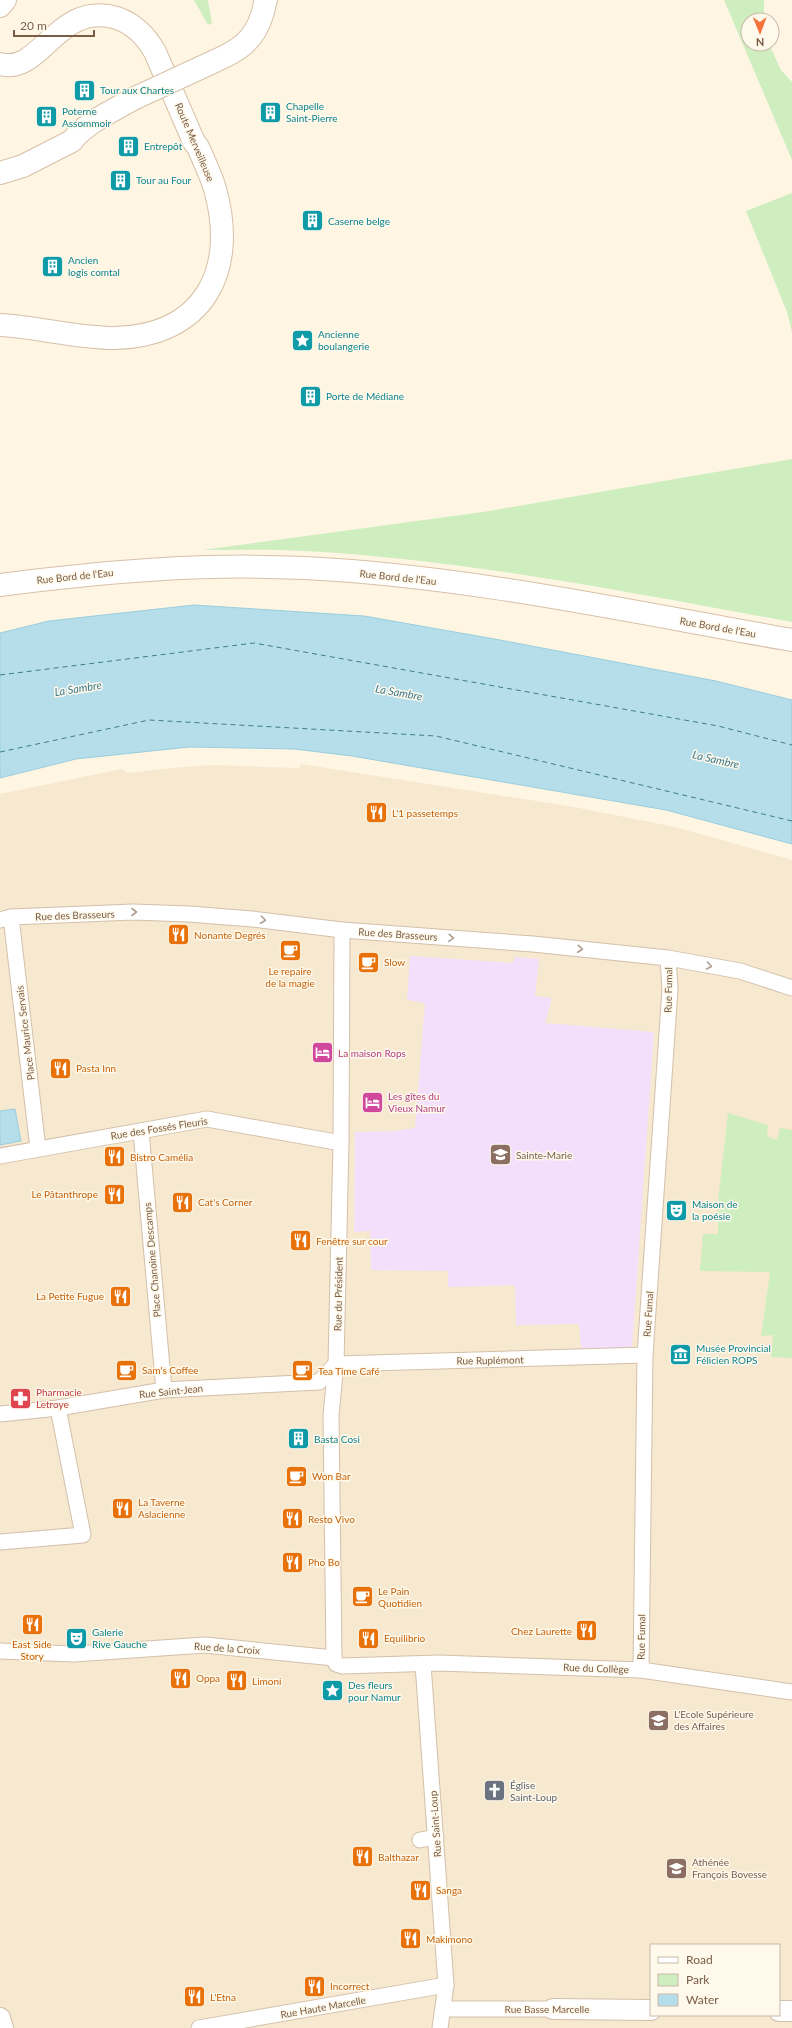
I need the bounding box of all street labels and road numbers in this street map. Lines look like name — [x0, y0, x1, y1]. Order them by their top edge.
street label: Route Merveilleuse — [173, 101, 217, 183]
street label: Rue Bord de l'Eau — [36, 566, 114, 586]
street label: Rue Bord de l'Eau — [359, 567, 437, 587]
street label: Rue Bord de l'Eau — [679, 614, 757, 640]
street label: Rue des Brasseurs — [35, 908, 115, 922]
street label: Rue des Brasseurs — [358, 925, 438, 943]
street label: Rue Fumal — [662, 967, 674, 1013]
street label: Place Maurice Servais — [13, 985, 37, 1081]
street label: Rue des Fossés Fleuris — [110, 1114, 208, 1142]
street label: Place Chanoine Descamps — [141, 1202, 163, 1318]
street label: Rue du Président — [331, 1256, 345, 1331]
street label: Rue Fumal — [640, 1291, 656, 1337]
street label: Rue Ruplémont — [456, 1353, 524, 1367]
street label: Rue Saint-Jean — [138, 1382, 204, 1400]
street label: Rue Fumal — [635, 1614, 647, 1660]
street label: Rue de la Croix — [194, 1640, 260, 1656]
street label: Rue du Collège — [563, 1661, 629, 1675]
street label: Rue Saint-Loup — [427, 1790, 443, 1858]
street label: Rue Haute Marcelle — [279, 1994, 367, 2020]
street label: Rue Basse Marcelle — [505, 2003, 589, 2015]

